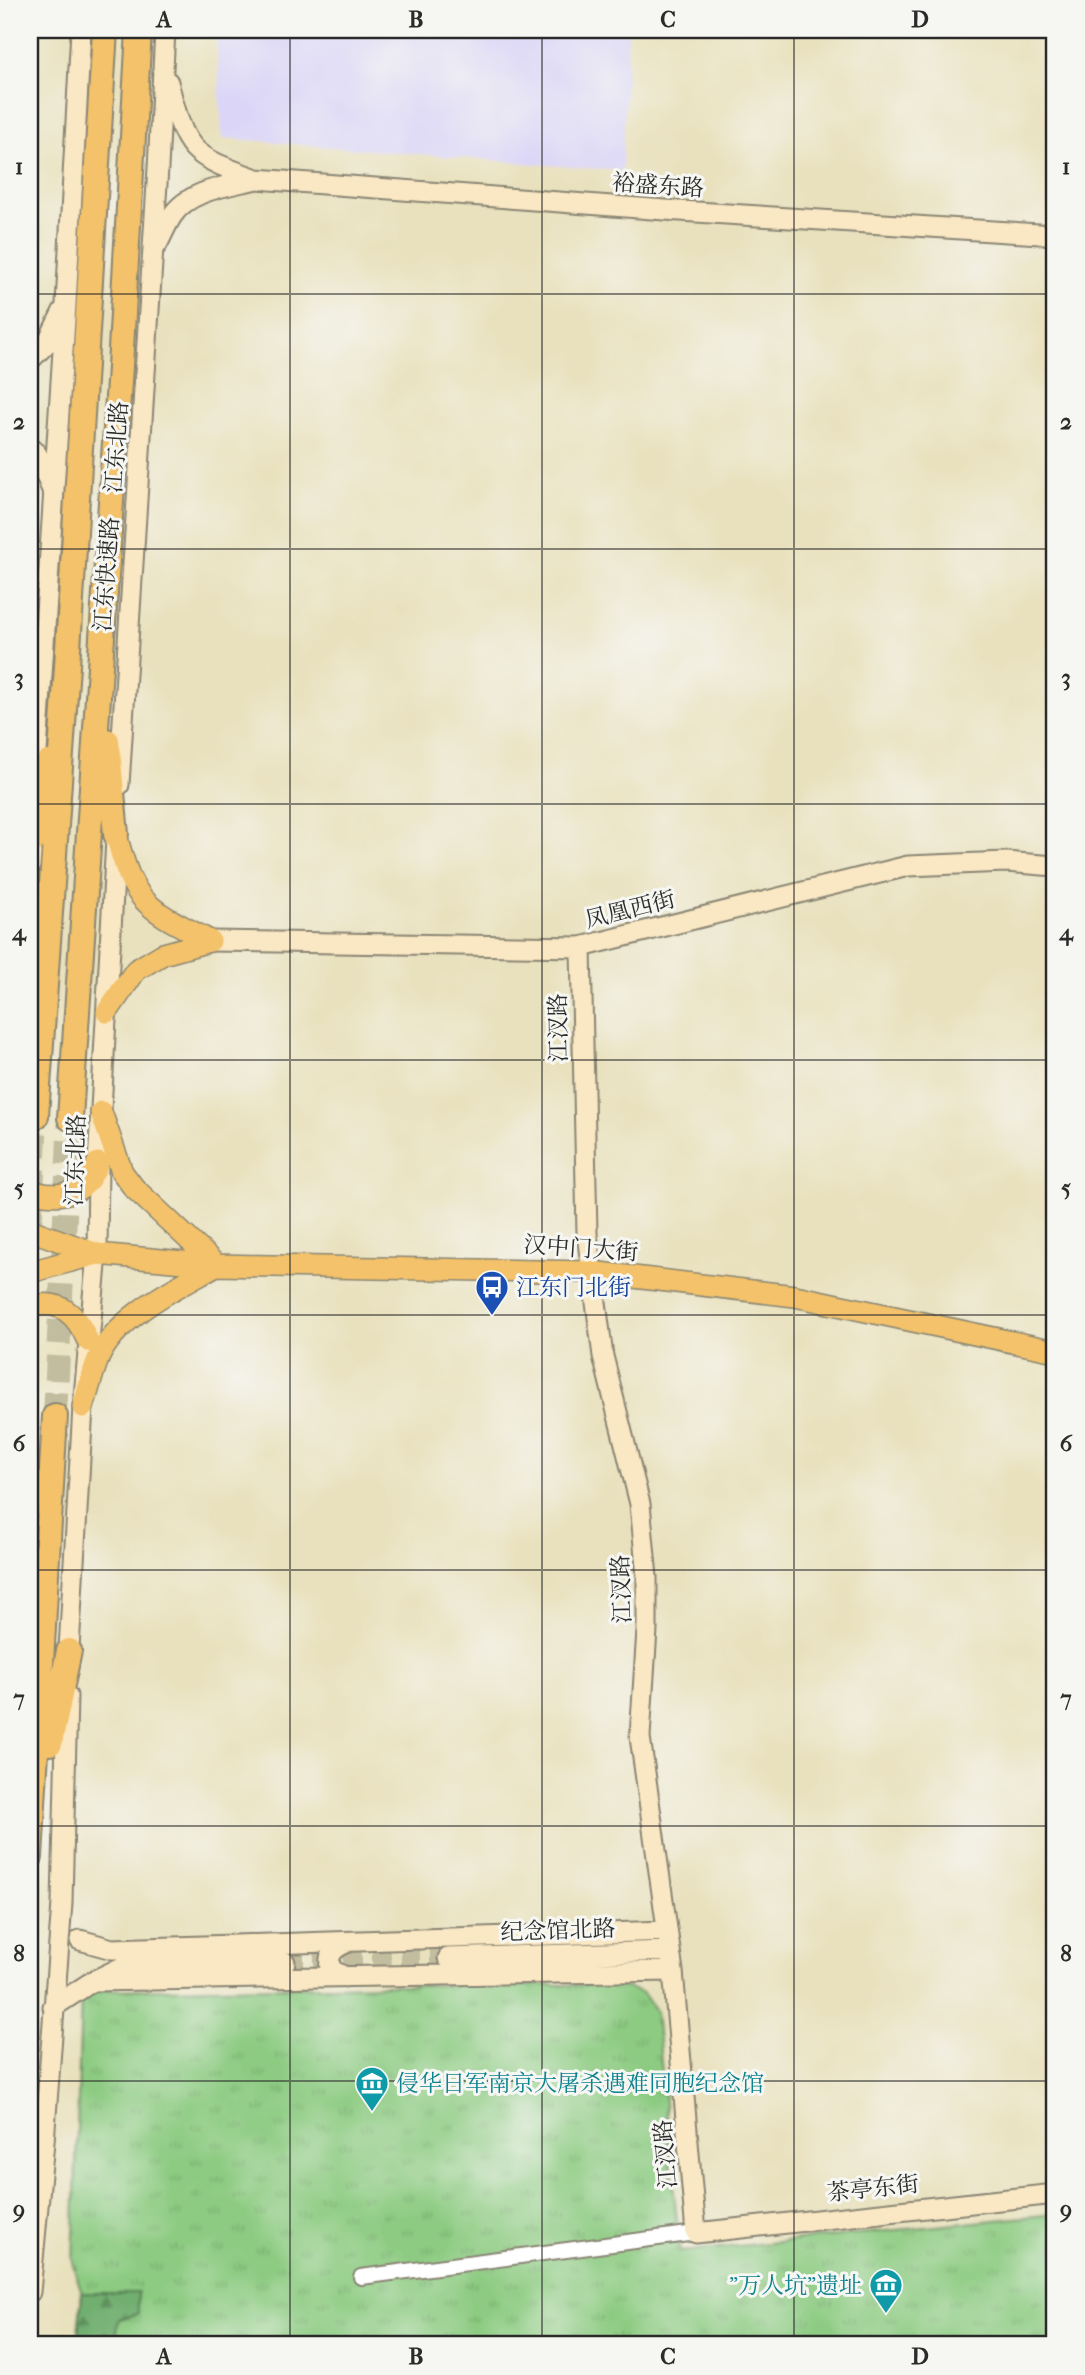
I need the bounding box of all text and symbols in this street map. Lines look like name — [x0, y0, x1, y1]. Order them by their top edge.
text: A — [155, 6, 173, 33]
text: B — [409, 6, 424, 33]
text: C — [660, 6, 676, 33]
text: D — [911, 6, 929, 33]
text: 1 — [15, 153, 23, 180]
text: 1 — [1062, 153, 1070, 180]
street label: 裕盛东路 — [611, 169, 705, 202]
street label: 江东北路 — [100, 400, 133, 494]
text: 2 — [13, 408, 25, 435]
text: 2 — [1060, 408, 1072, 435]
street label: 江东快速路 — [89, 516, 124, 632]
text: 3 — [14, 664, 24, 691]
text: 3 — [1061, 664, 1071, 691]
street label: 凤凰西街 — [582, 885, 678, 934]
text: 4 — [11, 919, 27, 946]
text: 4 — [1058, 919, 1074, 946]
street label: 江汊路 — [544, 993, 573, 1063]
street label: 江东北路 — [60, 1114, 91, 1206]
text: 5 — [14, 1174, 24, 1201]
text: 5 — [1061, 1174, 1071, 1201]
street label: 汉中门大街 — [523, 1231, 639, 1266]
bus stop icon: 江东门北街 — [473, 1268, 511, 1317]
place label: 江东门北街 — [516, 1274, 631, 1301]
text: 6 — [13, 1430, 26, 1457]
text: 6 — [1060, 1430, 1073, 1457]
street label: 江汊路 — [607, 1554, 636, 1624]
text: 7 — [12, 1685, 25, 1712]
text: 7 — [1059, 1685, 1072, 1712]
street label: 纪念馆北路 — [500, 1915, 616, 1946]
text: 8 — [13, 1940, 25, 1967]
text: 8 — [1060, 1940, 1072, 1967]
museum icon: 侵华日军南京大屠杀遇难同胞纪念馆 — [353, 2064, 391, 2113]
place label: 侵华日军南京大屠杀遇难同胞纪念馆 — [396, 2070, 764, 2097]
street label: 江汊路 — [649, 2118, 682, 2190]
street label: 茶亭东街 — [826, 2170, 920, 2207]
text: 9 — [12, 2196, 25, 2223]
text: 9 — [1059, 2196, 1072, 2223]
museum icon: "万人坑"遗址 — [867, 2266, 905, 2315]
place label: "万人坑"遗址 — [729, 2272, 862, 2299]
text: A — [155, 2343, 173, 2370]
text: B — [409, 2343, 424, 2370]
text: C — [660, 2343, 676, 2370]
text: D — [911, 2343, 929, 2370]

